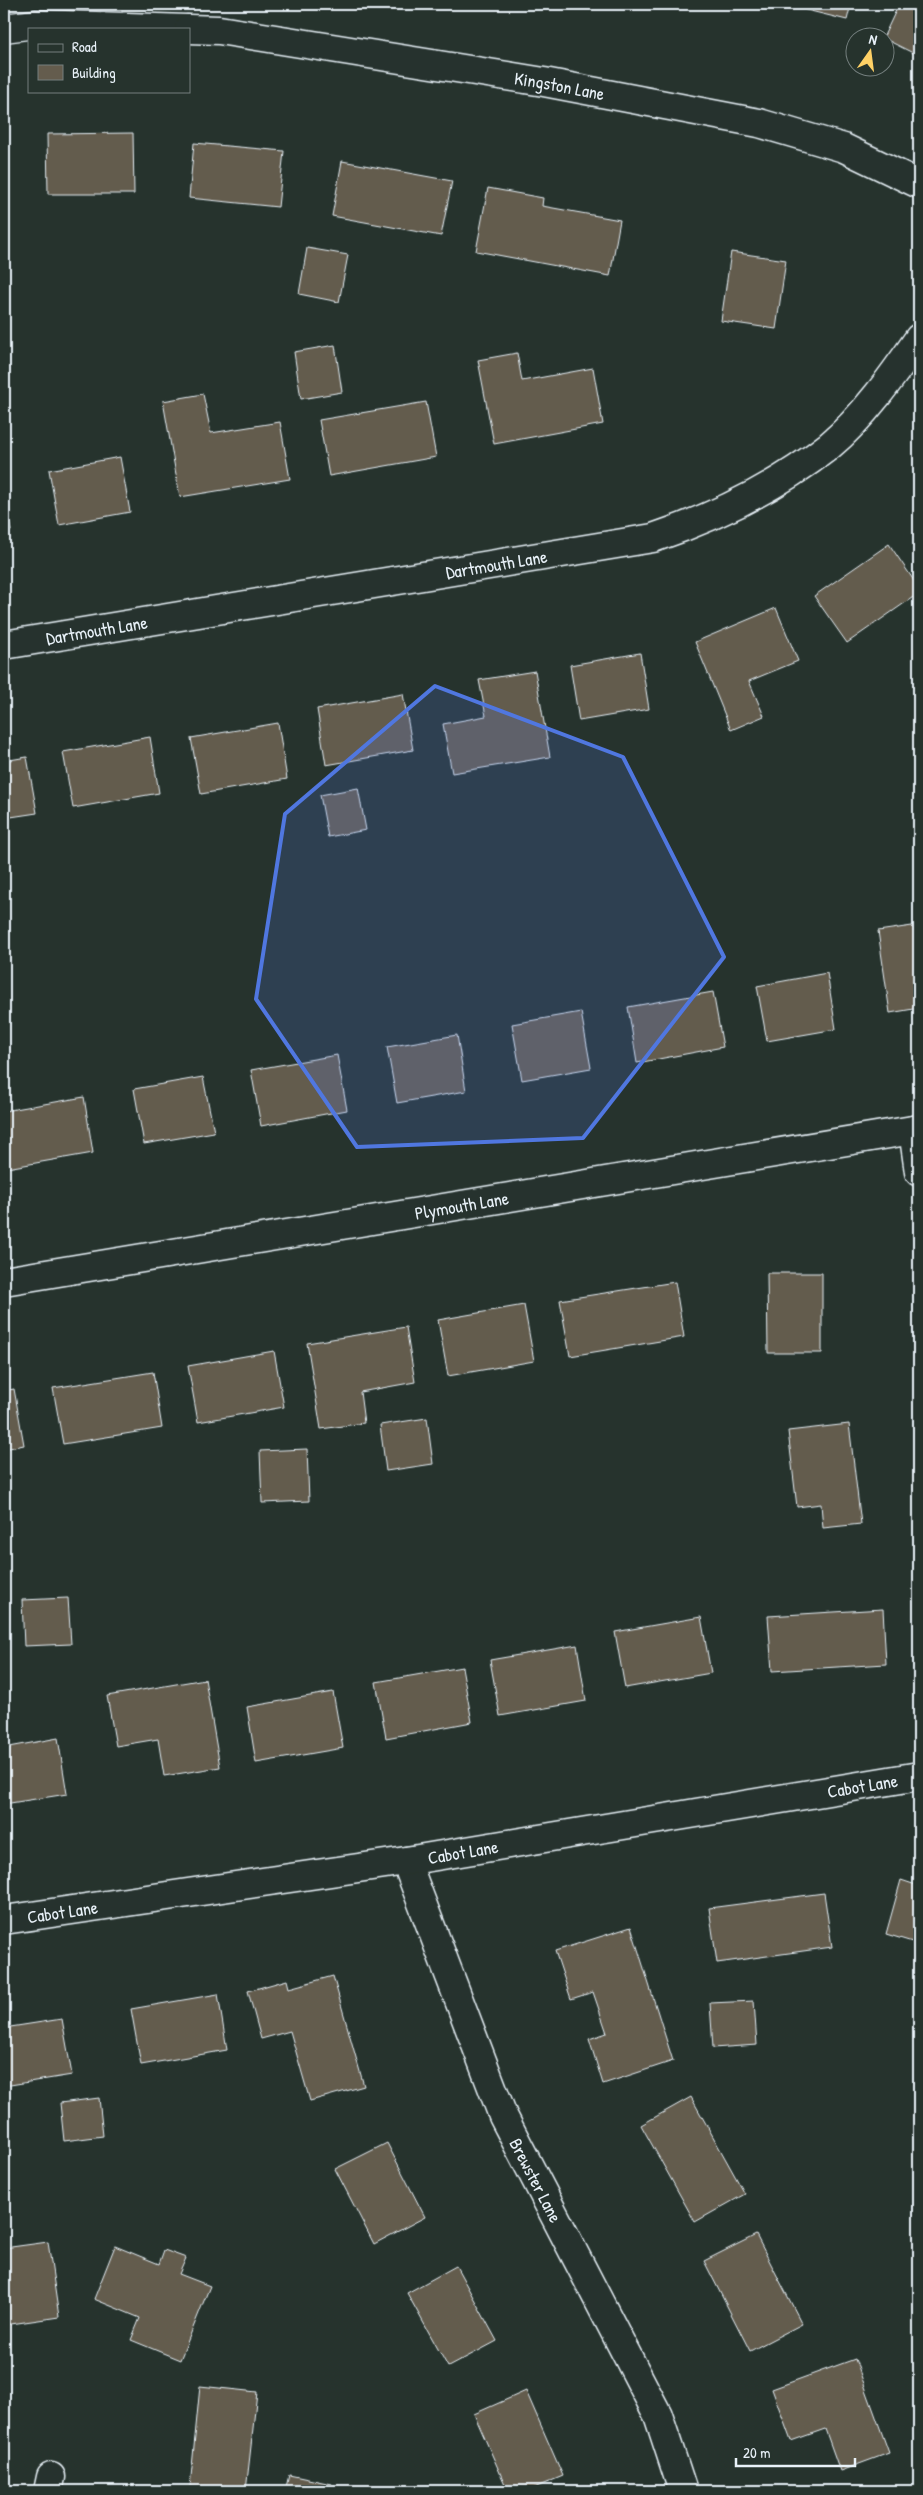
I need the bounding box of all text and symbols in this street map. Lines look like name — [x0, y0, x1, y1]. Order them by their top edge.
legend — [28, 28, 190, 92]
north arrow — [846, 28, 896, 78]
text: N — [867, 29, 880, 49]
text: Road — [72, 36, 97, 57]
text: Building — [72, 62, 116, 83]
street label: Kingston Lane — [513, 65, 607, 106]
street label: Dartmouth Lane — [444, 543, 549, 584]
street label: Dartmouth Lane — [44, 609, 149, 650]
street label: Plymouth Lane — [413, 1185, 511, 1225]
street label: Cabot Lane — [825, 1767, 900, 1804]
street label: Cabot Lane — [426, 1833, 500, 1870]
street label: Cabot Lane — [25, 1894, 99, 1929]
street label: Brewster Lane — [504, 2133, 568, 2227]
scale bar — [736, 2435, 854, 2467]
text: 20 m — [743, 2442, 770, 2463]

